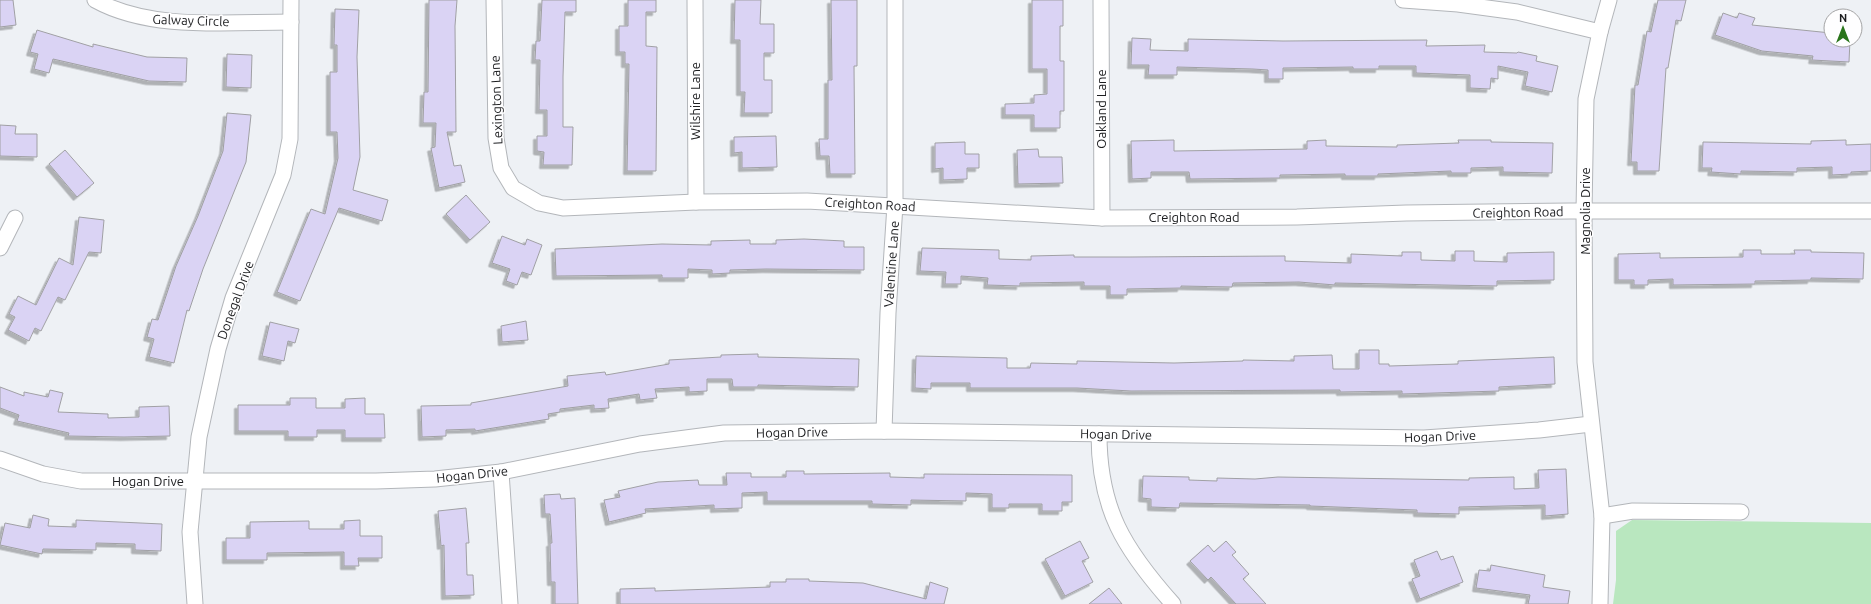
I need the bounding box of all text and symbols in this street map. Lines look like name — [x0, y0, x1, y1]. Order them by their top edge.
north arrow — [1823, 8, 1863, 48]
street label: Galway Circle — [152, 12, 230, 28]
text: N — [1839, 12, 1847, 24]
street label: Lexington Lane — [487, 55, 505, 145]
street label: Wilshire Lane — [688, 62, 702, 140]
street label: Oakland Lane — [1094, 69, 1108, 149]
street label: Magnolia Drive — [1578, 167, 1592, 255]
street label: Creighton Road — [824, 195, 916, 213]
street label: Creighton Road — [1472, 204, 1564, 220]
street label: Creighton Road — [1148, 210, 1240, 224]
street label: Valentine Lane — [881, 220, 901, 308]
street label: Donegal Drive — [214, 259, 256, 341]
street label: Hogan Drive — [756, 424, 828, 440]
street label: Hogan Drive — [1080, 426, 1152, 442]
street label: Hogan Drive — [1404, 428, 1476, 444]
street label: Hogan Drive — [435, 463, 509, 485]
street label: Hogan Drive — [112, 474, 184, 488]

